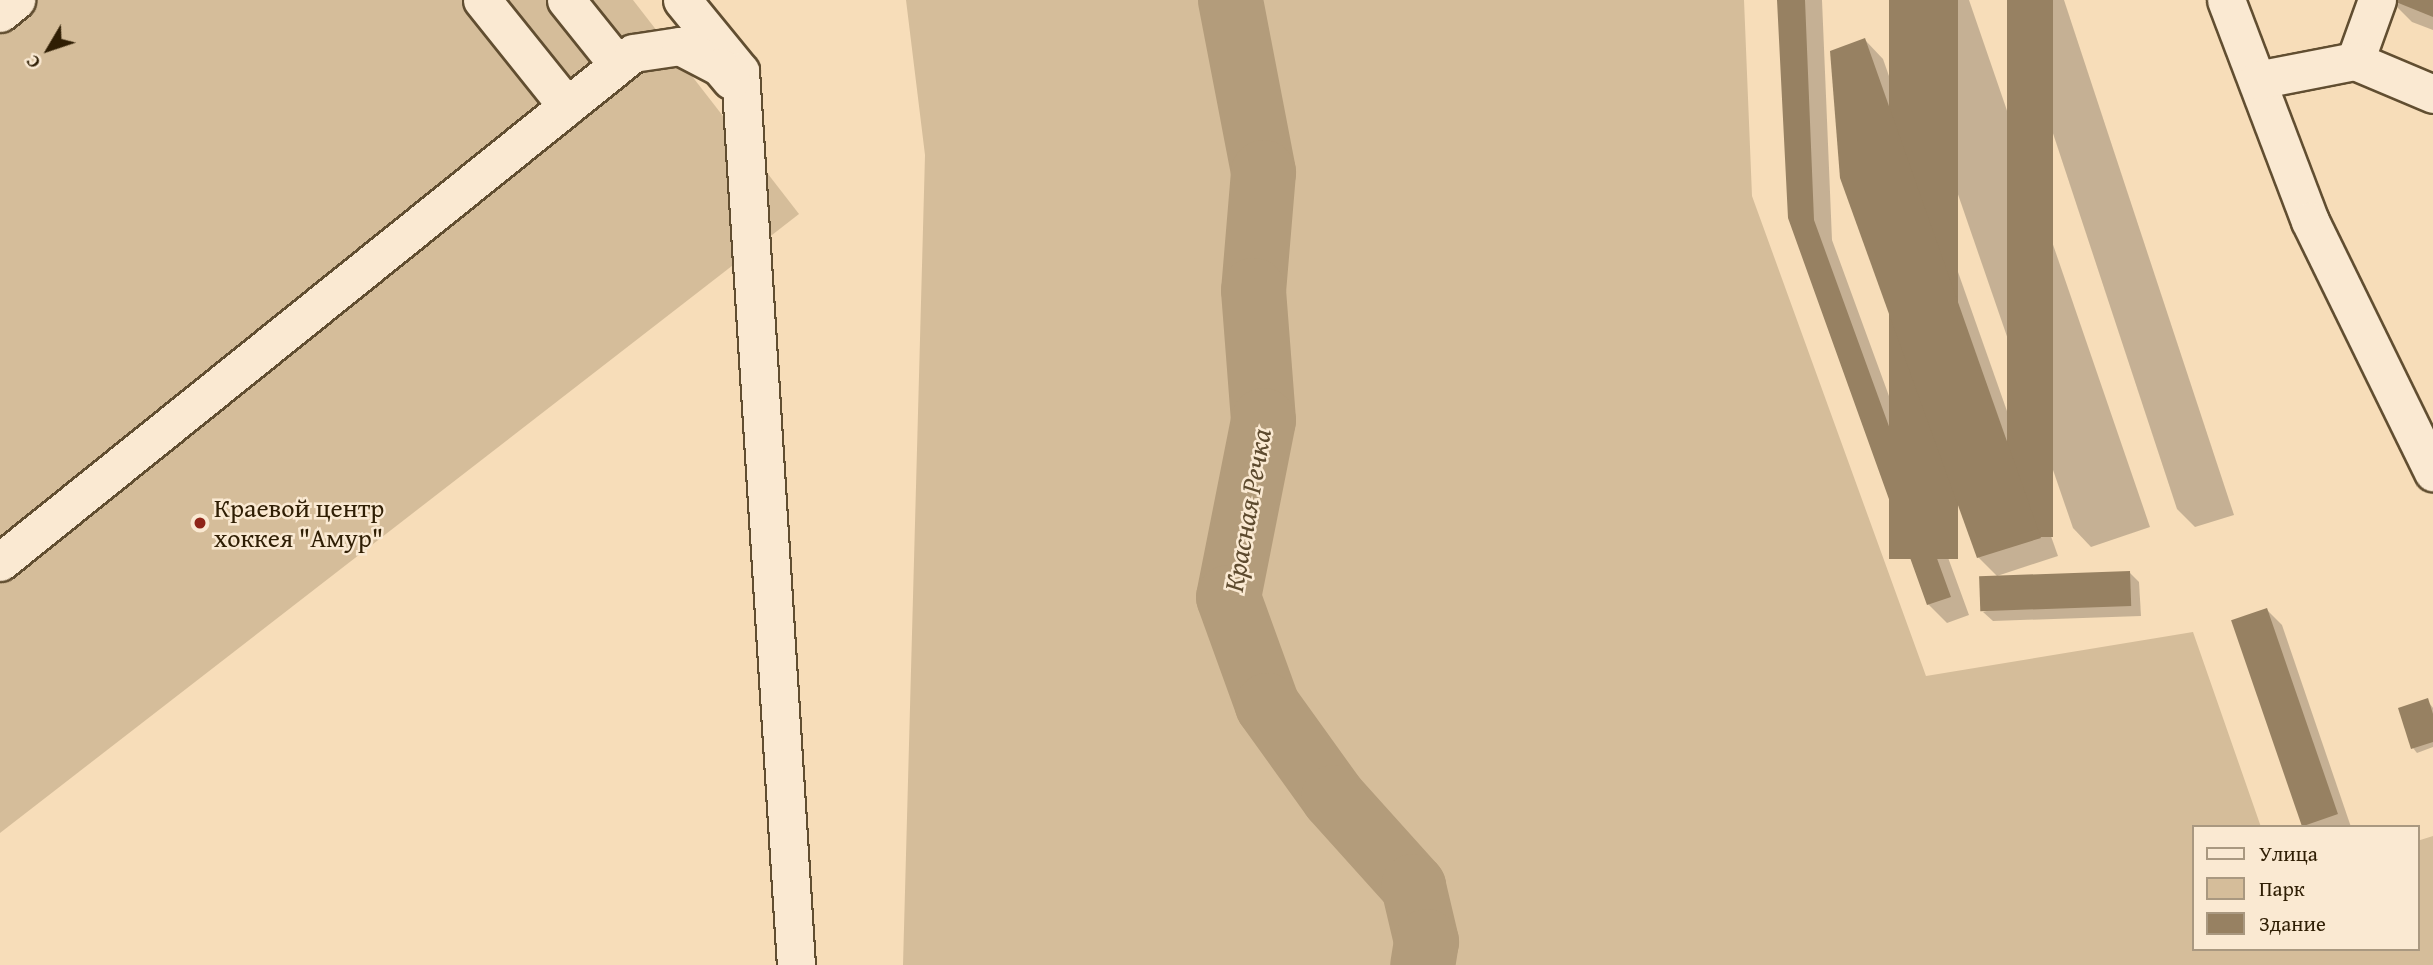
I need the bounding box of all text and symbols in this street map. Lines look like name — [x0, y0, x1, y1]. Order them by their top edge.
north arrow — [14, 14, 84, 84]
text: С — [18, 49, 47, 75]
water label: Красная Речка — [1216, 426, 1278, 594]
place label: Краевой центр хоккея "Амур" — [214, 492, 384, 554]
marker: Краевой центр хоккея "Амур" — [192, 515, 208, 531]
legend — [2192, 825, 2419, 951]
text: Улица — [2259, 838, 2318, 869]
text: Парк — [2259, 873, 2305, 904]
text: Здание — [2259, 908, 2326, 939]

